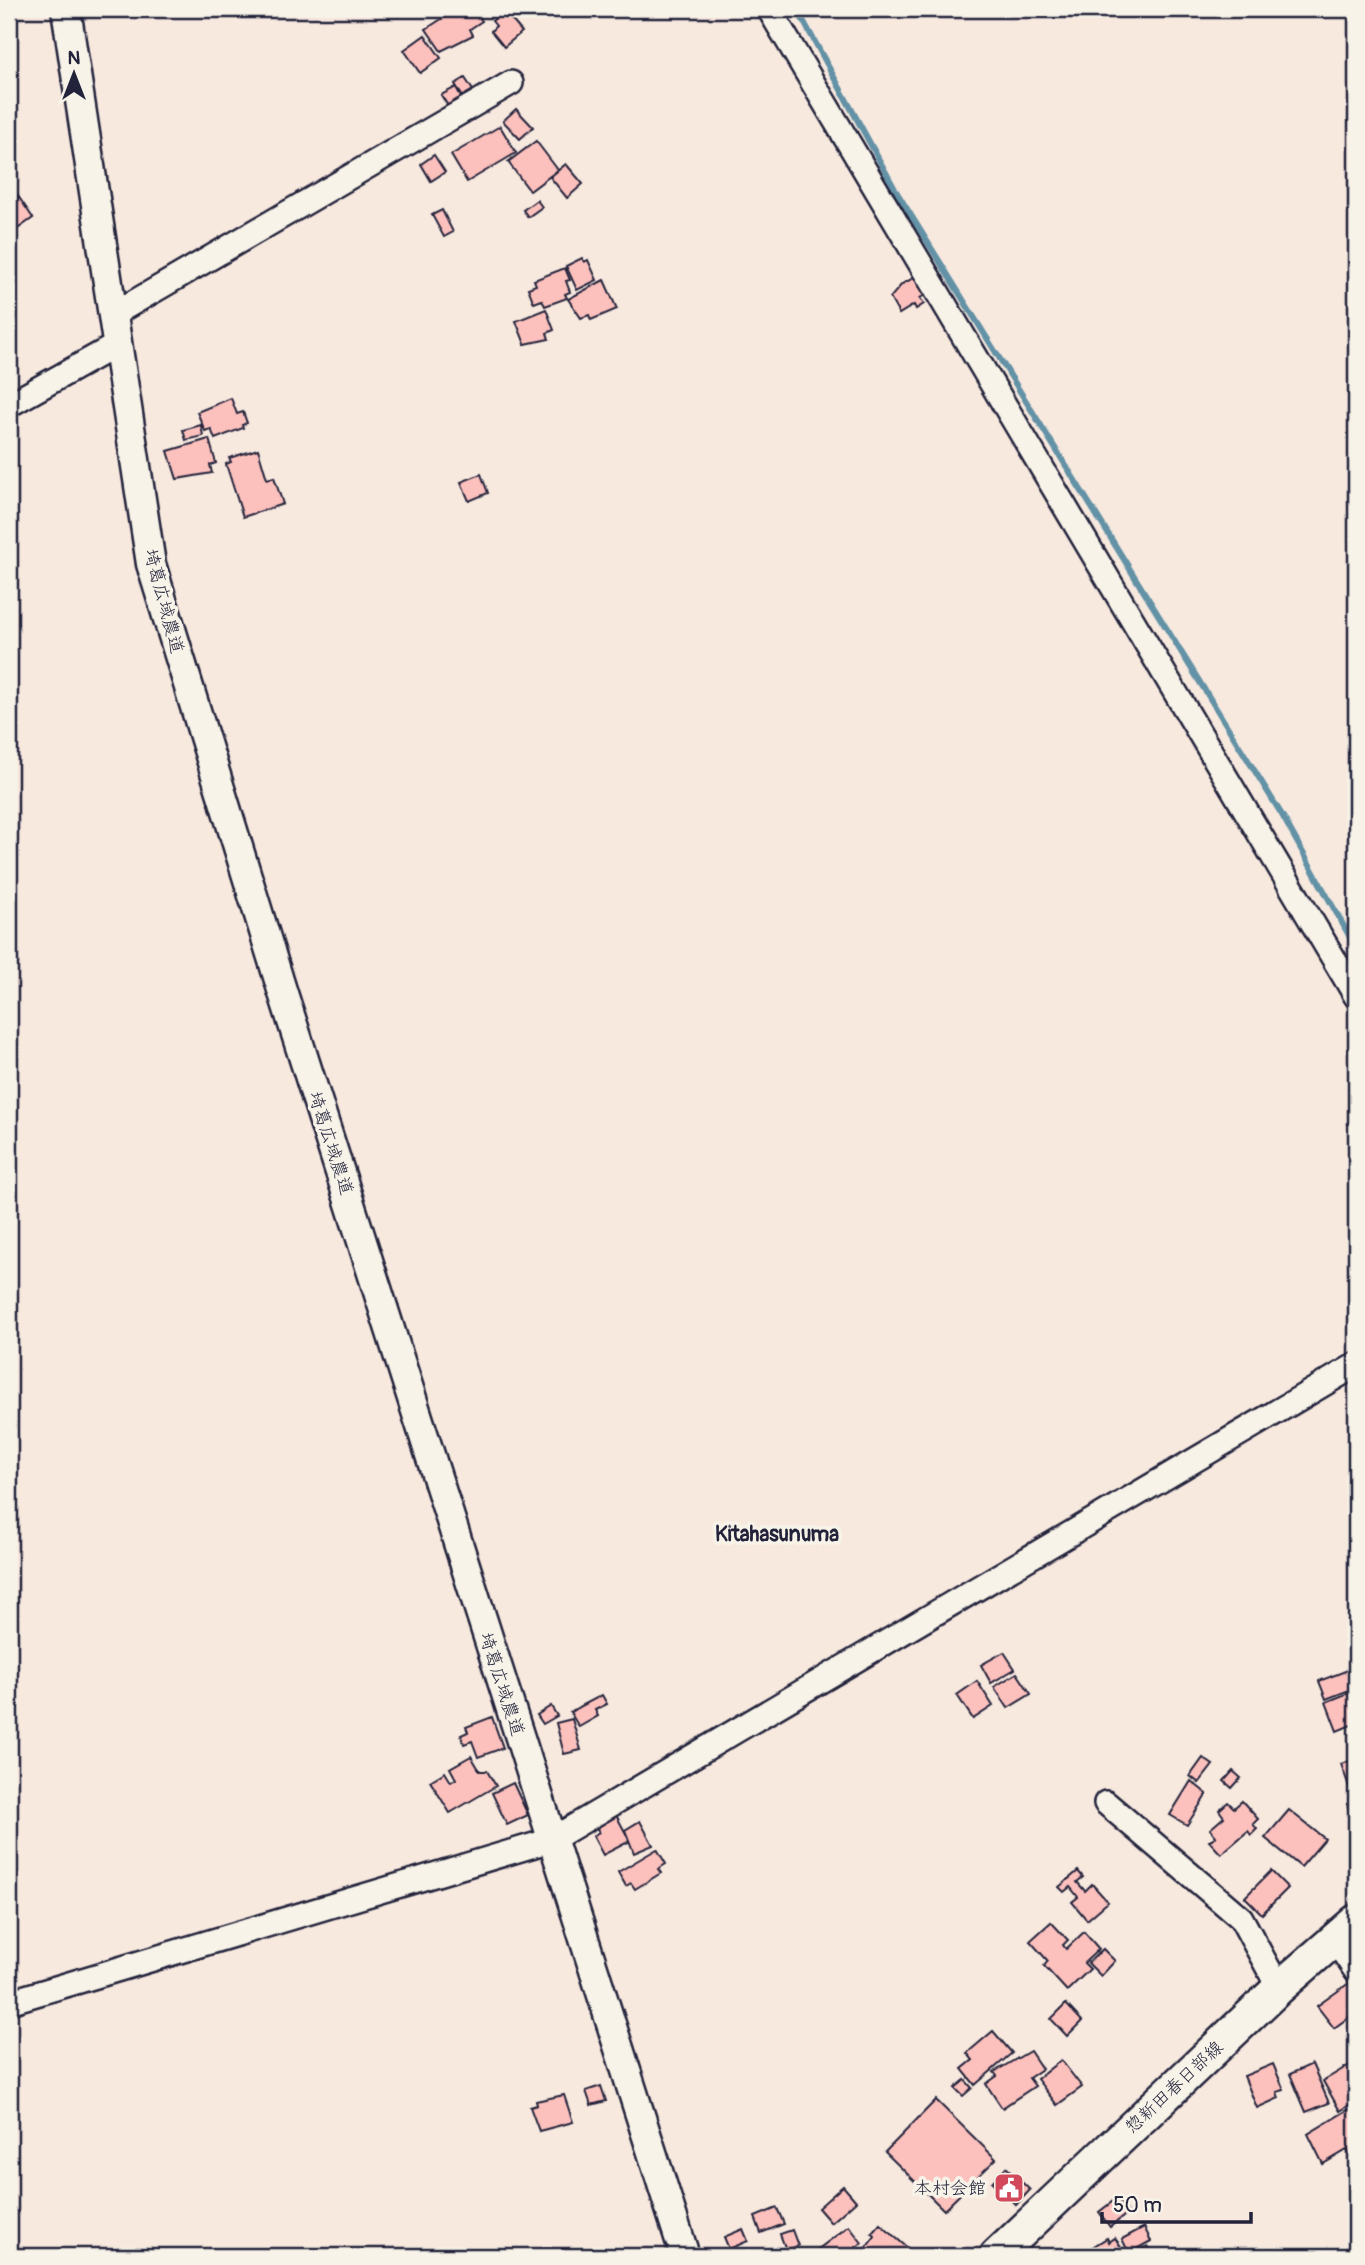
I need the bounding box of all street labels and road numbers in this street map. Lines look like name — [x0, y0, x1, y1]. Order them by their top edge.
street label: 埼葛広域農道 — [138, 546, 189, 656]
street label: 埼葛広域農道 — [303, 1088, 358, 1198]
street label: 埼葛広域農道 — [474, 1629, 529, 1739]
street label: 惣新田春日部線 — [1120, 2036, 1228, 2139]

